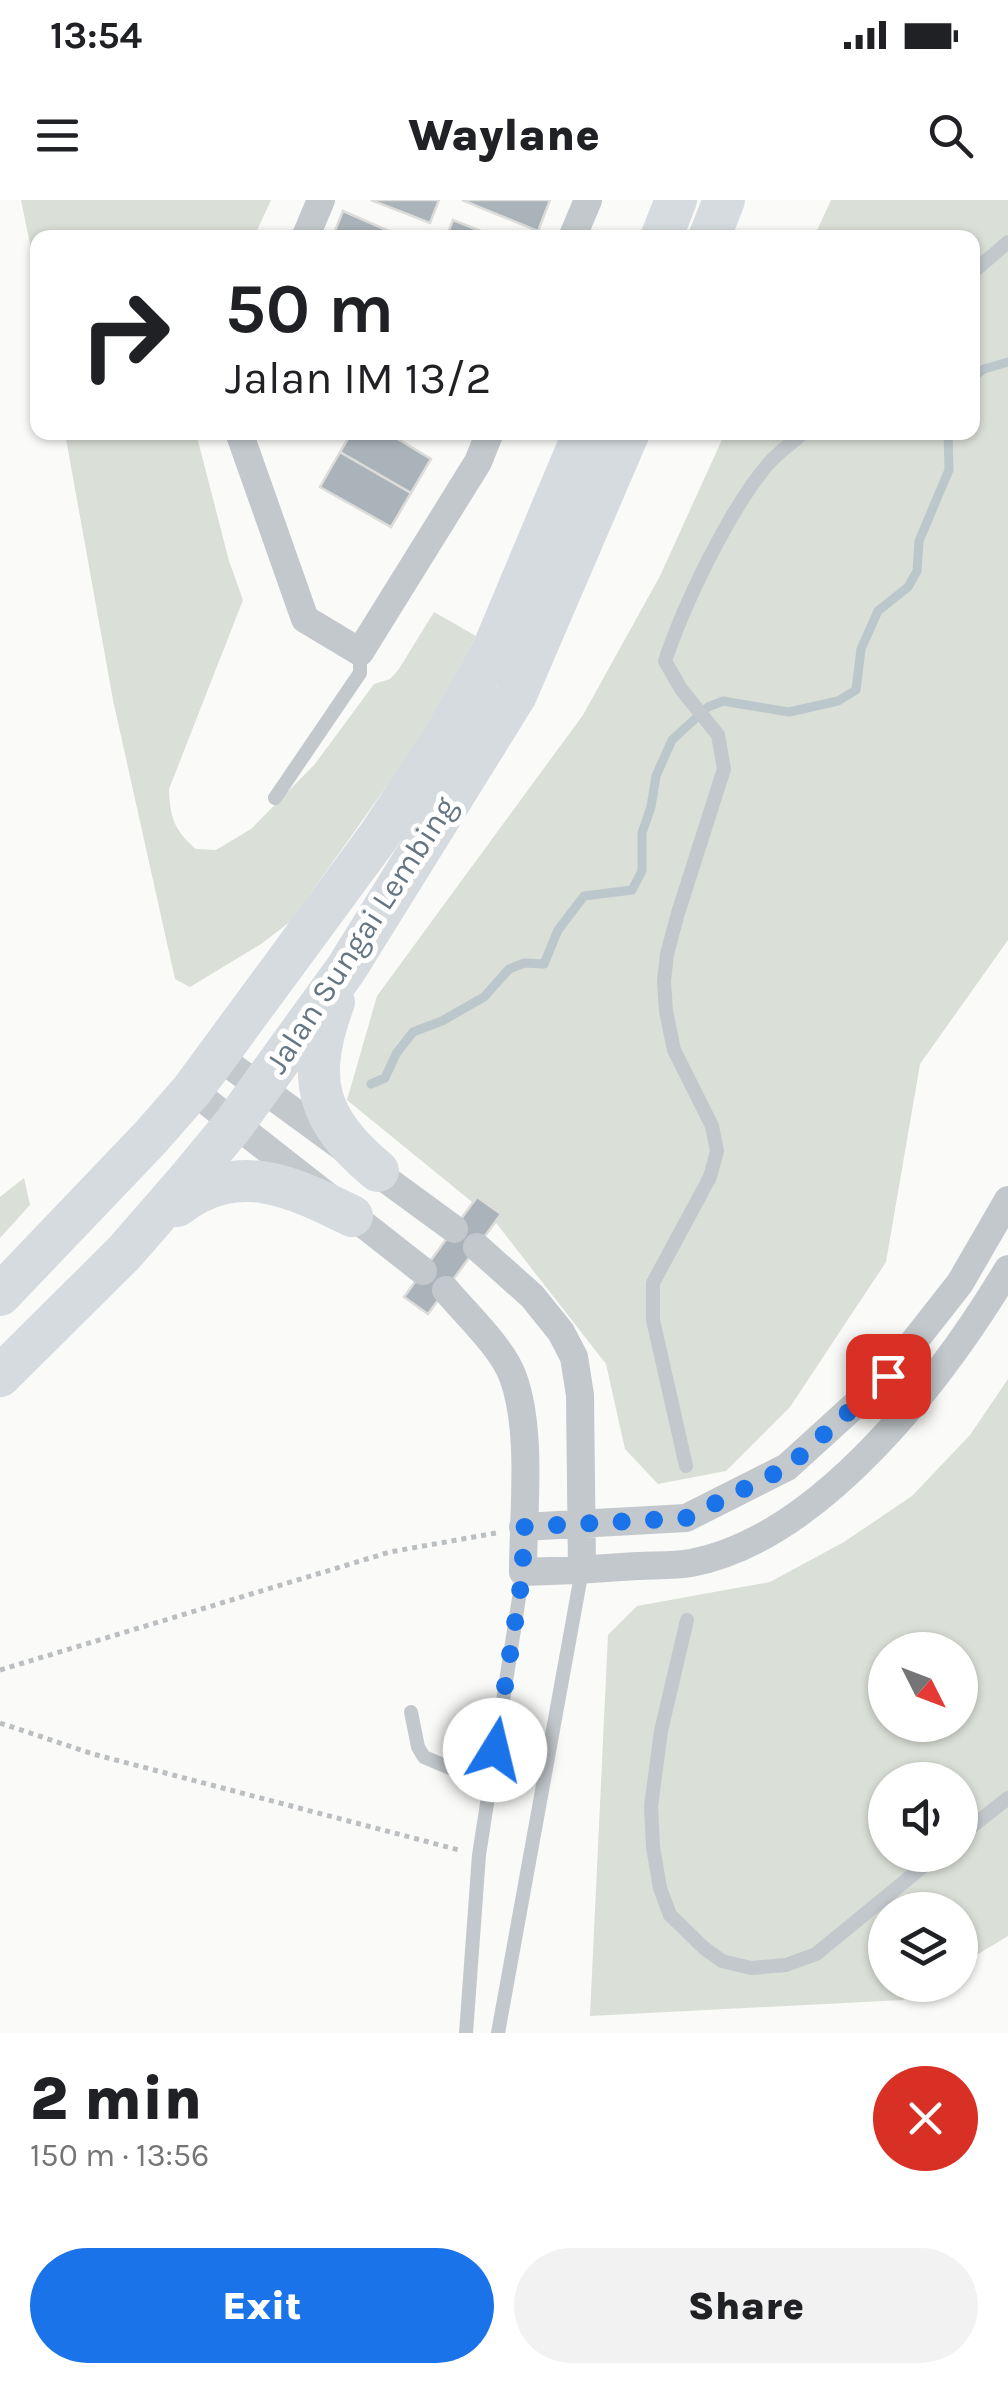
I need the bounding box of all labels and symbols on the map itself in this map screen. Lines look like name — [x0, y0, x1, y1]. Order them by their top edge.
street label: Jalan Sungai Lembing — [258, 790, 464, 1080]
pin — [846, 1334, 931, 1419]
north arrow — [868, 1632, 978, 1742]
position arrow — [443, 1698, 547, 1802]

